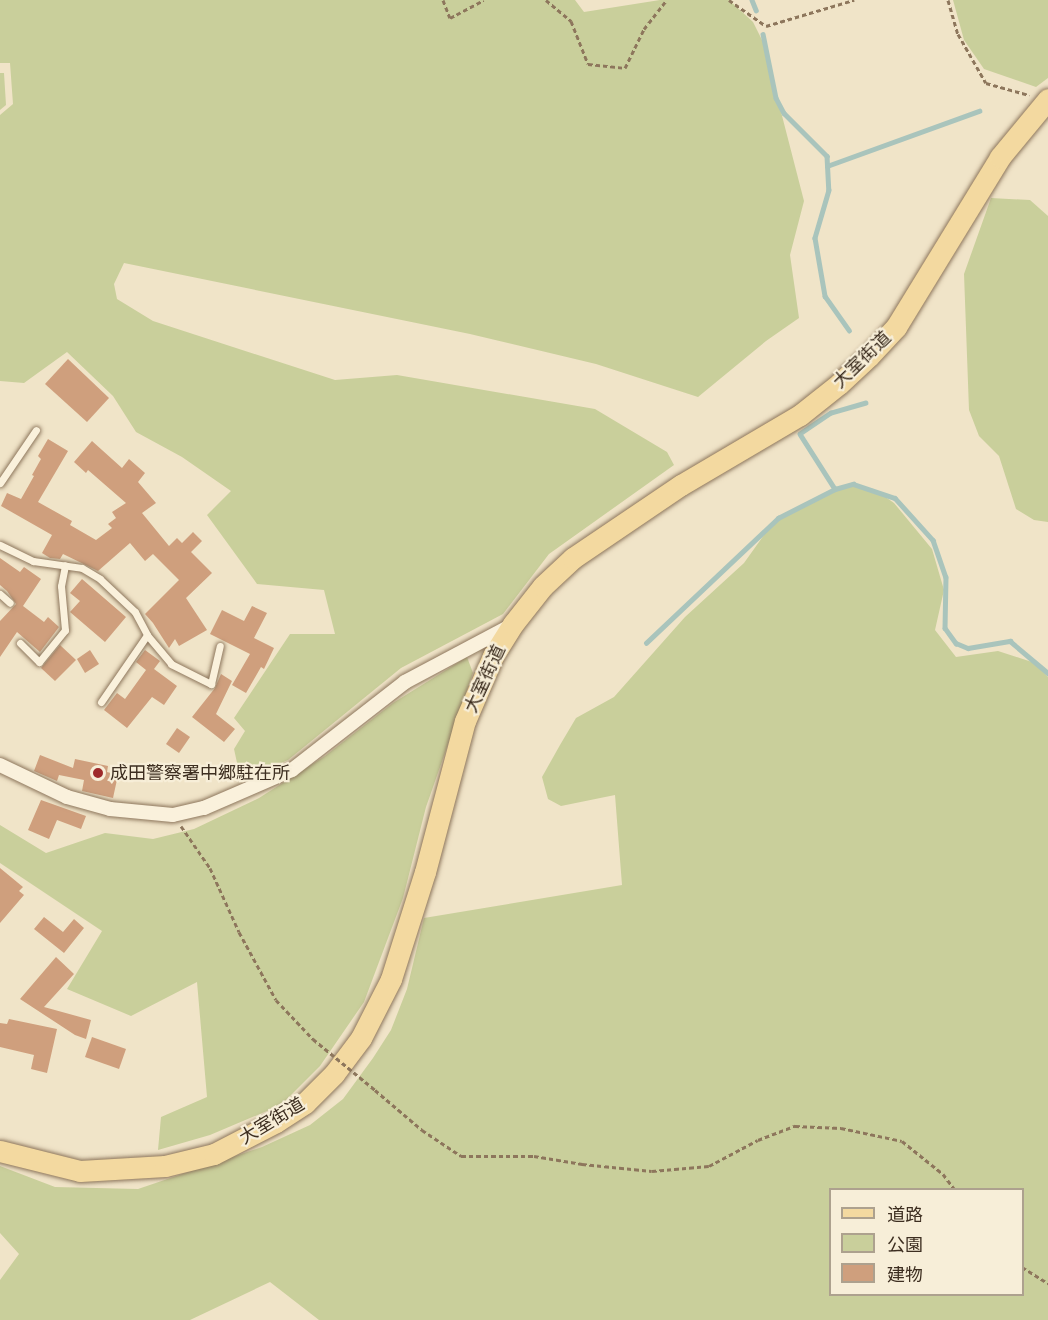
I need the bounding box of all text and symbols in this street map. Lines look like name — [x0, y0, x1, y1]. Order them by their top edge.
street label: 大室街道 — [829, 327, 895, 393]
street label: 大室街道 — [460, 642, 510, 716]
place label: 成田警察署中郷駐在所 — [110, 762, 290, 784]
marker: 成田警察署中郷駐在所 — [91, 766, 105, 780]
street label: 大室街道 — [236, 1093, 308, 1149]
legend — [829, 1188, 1024, 1296]
text: 道路 — [887, 1203, 923, 1226]
text: 公園 — [887, 1233, 923, 1256]
text: 建物 — [887, 1263, 923, 1286]

